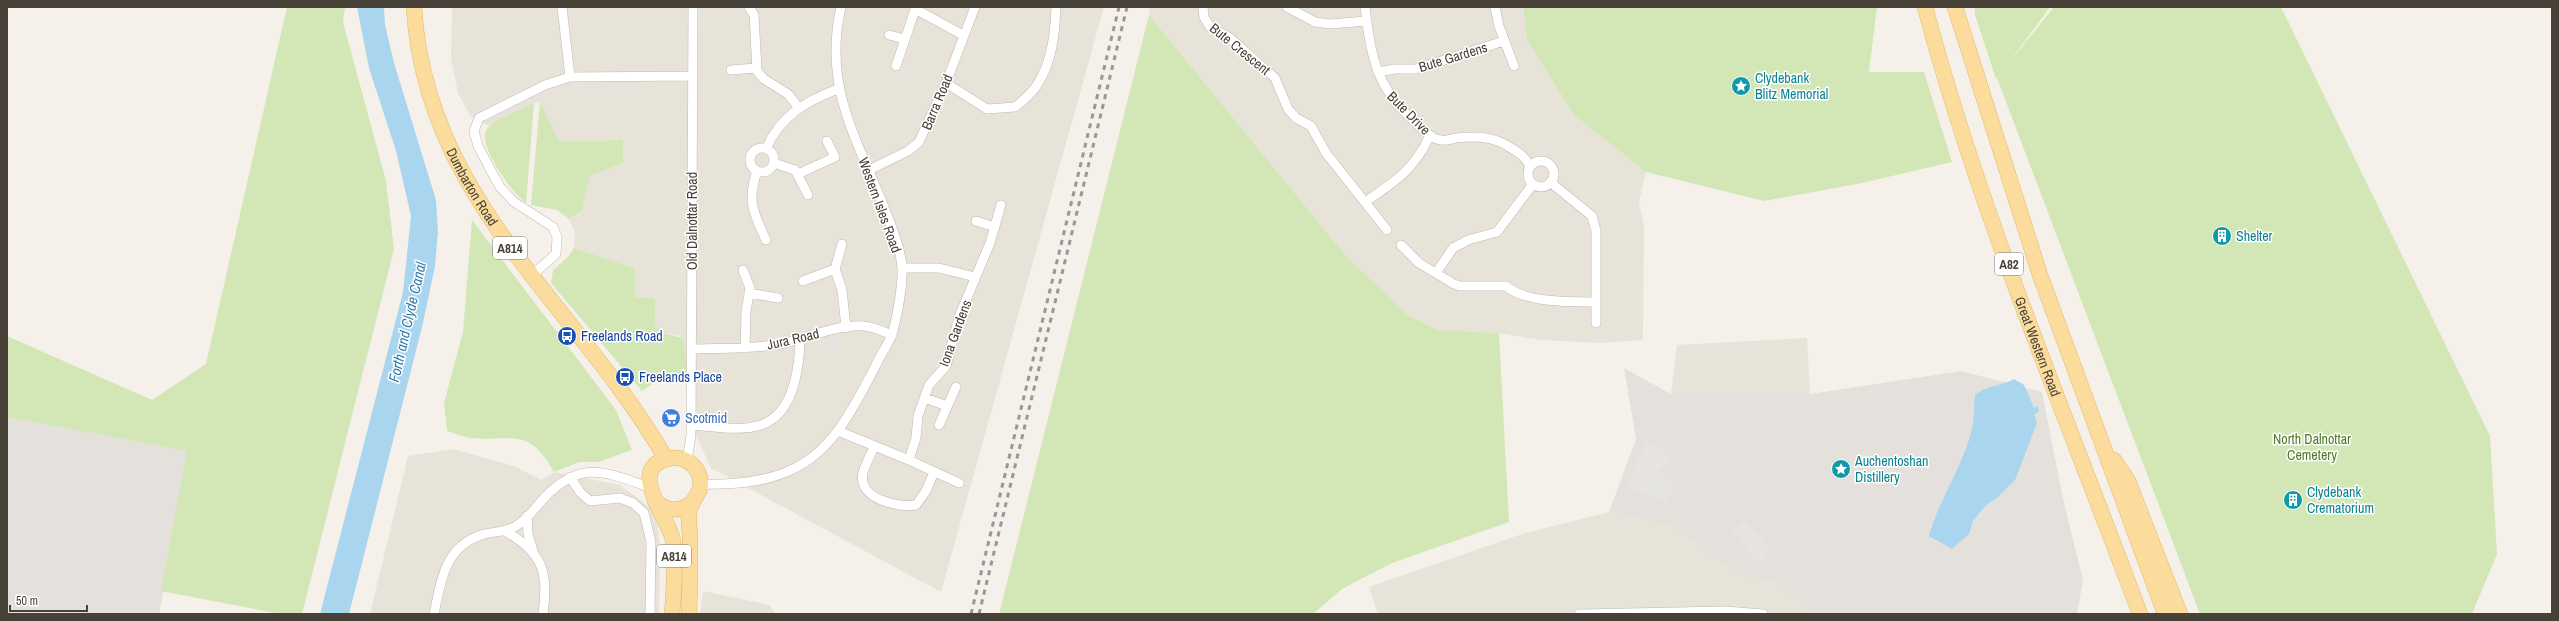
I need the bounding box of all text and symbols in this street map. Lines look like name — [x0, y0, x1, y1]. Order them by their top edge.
street label: Bute Crescent — [1206, 19, 1274, 79]
street label: Bute Gardens — [1416, 38, 1490, 76]
place label: Clydebank Blitz Memorial — [1755, 69, 1828, 103]
street label: Barra Road — [917, 71, 957, 133]
place icon: Clydebank Blitz Memorial — [1730, 75, 1752, 97]
street label: Bute Drive — [1383, 87, 1435, 139]
street label: Dumbarton Road — [442, 145, 502, 229]
street label: Western Isles Road — [854, 155, 906, 255]
street label: Old Dalnottar Road — [683, 172, 701, 270]
building icon: Shelter — [2211, 225, 2233, 247]
place label: Shelter — [2236, 227, 2273, 245]
road number: A814 — [493, 237, 527, 259]
road number: A82 — [1995, 253, 2023, 275]
water label: Forth and Clyde Canal — [383, 260, 431, 384]
street label: Great Western Road — [2011, 294, 2065, 399]
street label: Iona Gardens — [935, 297, 975, 369]
street label: Jura Road — [765, 324, 821, 354]
bus stop icon: Freelands Road — [556, 325, 578, 347]
place label: Freelands Road — [581, 327, 663, 345]
bus stop icon: Freelands Place — [614, 366, 636, 388]
place label: Freelands Place — [639, 368, 722, 386]
supermarket icon: Scotmid — [660, 407, 682, 429]
place label: Scotmid — [685, 409, 727, 427]
park label: North Dalnottar Cemetery — [2273, 430, 2351, 464]
place label: Auchentoshan Distillery — [1854, 452, 1928, 486]
place icon: Auchentoshan Distillery — [1830, 458, 1852, 480]
place label: Clydebank Crematorium — [2307, 483, 2374, 517]
building icon: Clydebank Crematorium — [2282, 489, 2304, 511]
road number: A814 — [657, 545, 691, 567]
scale bar — [10, 587, 87, 613]
text: 50 m — [16, 593, 38, 609]

